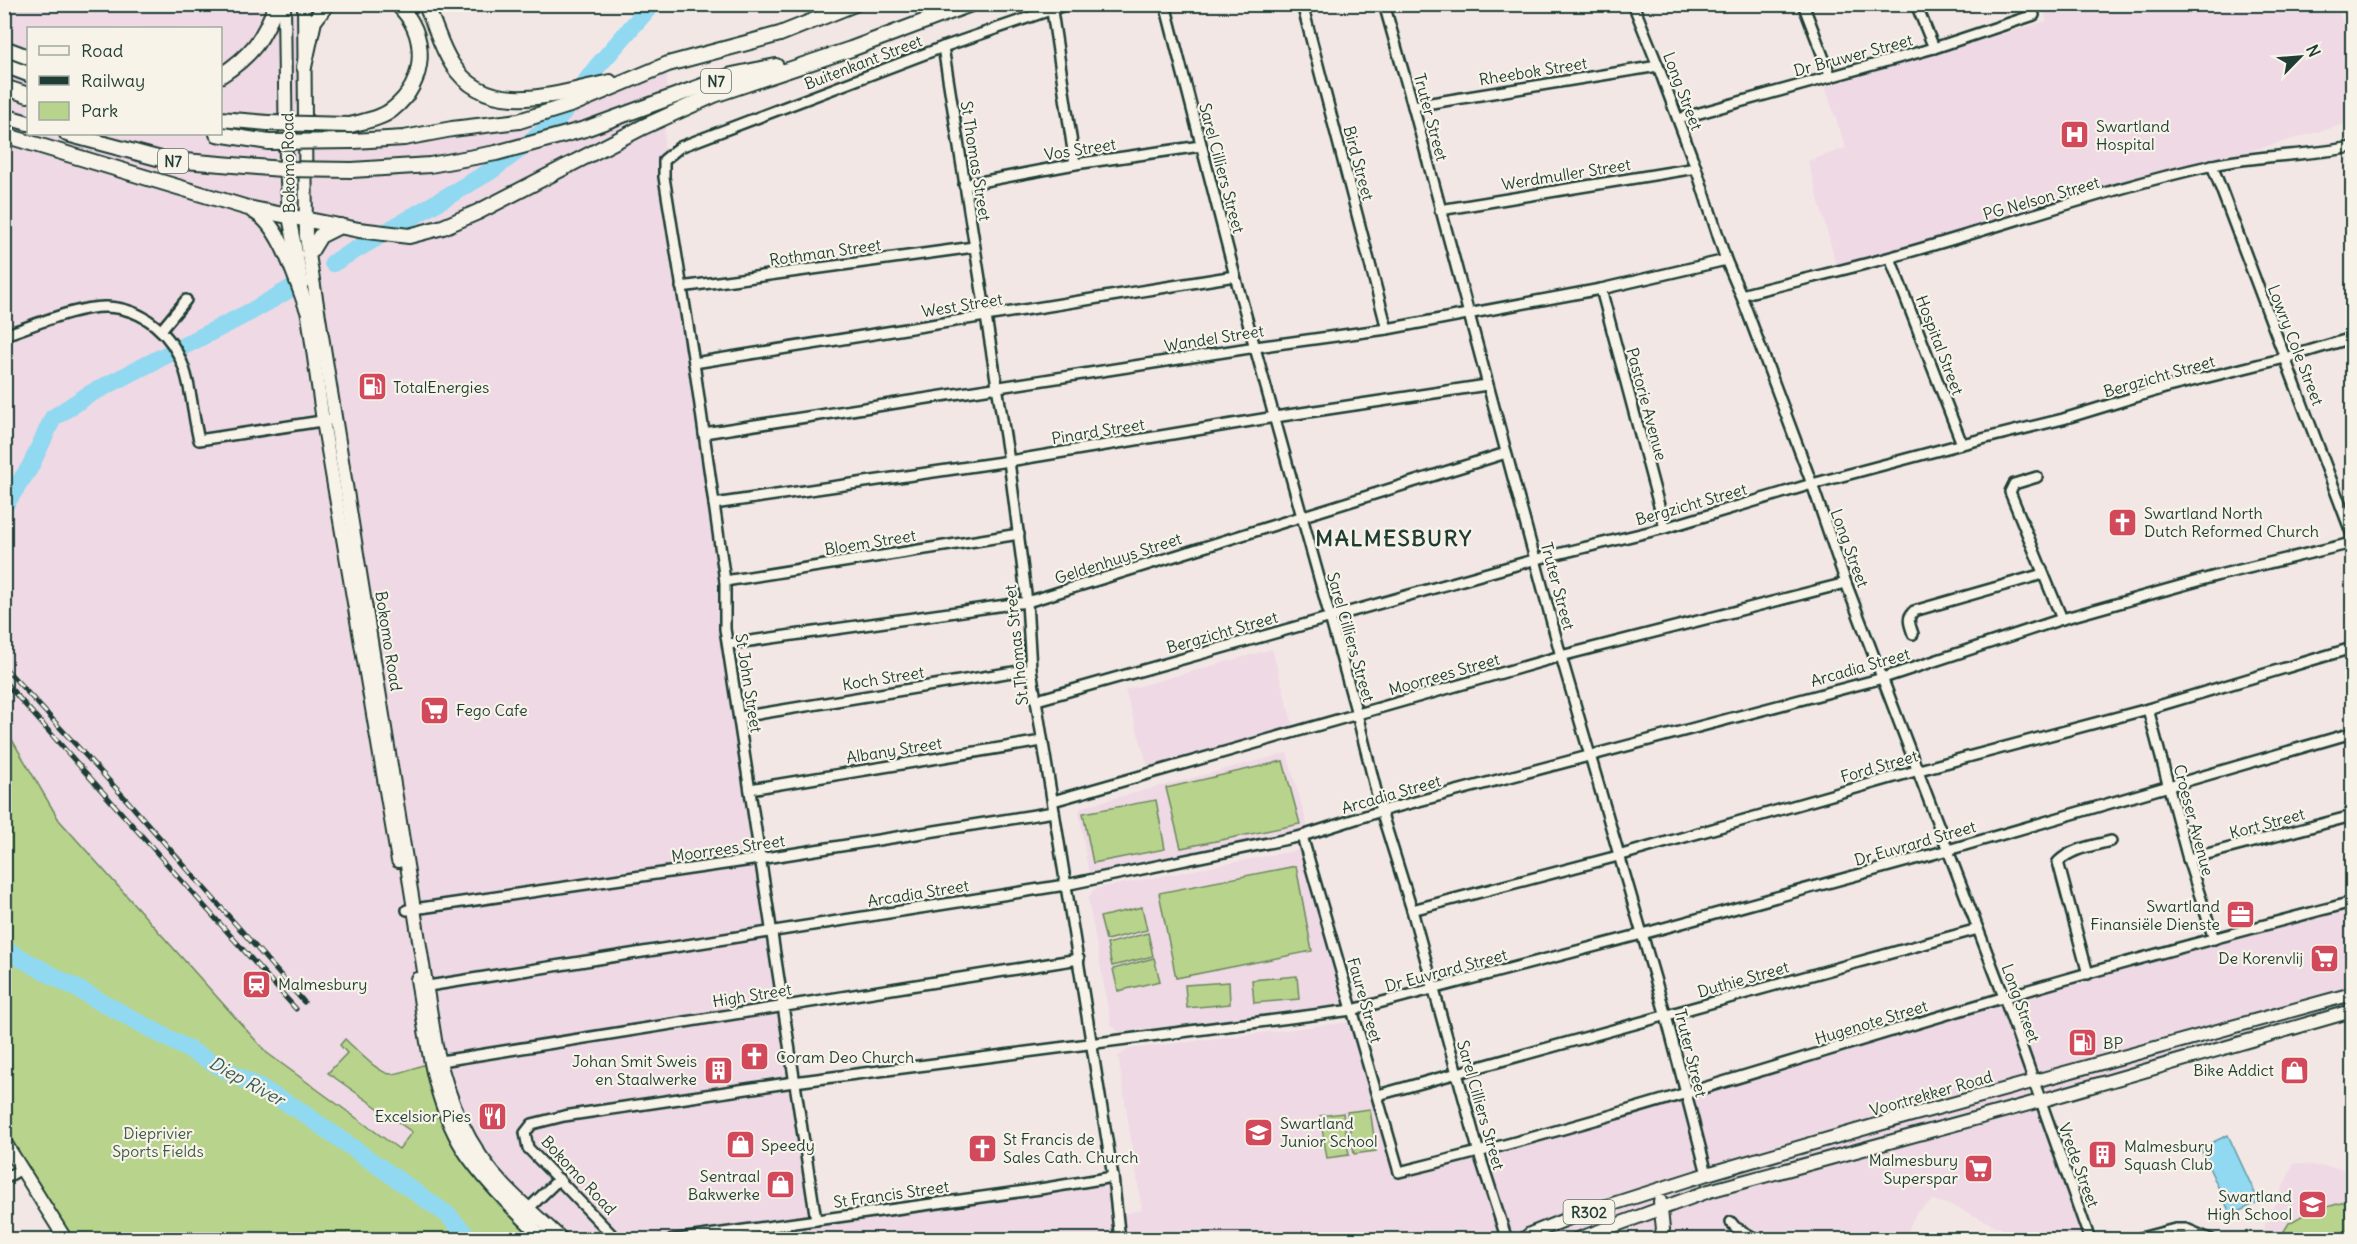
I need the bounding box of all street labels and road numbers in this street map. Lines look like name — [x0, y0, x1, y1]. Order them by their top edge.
street label: Dr Bruwer Street — [1791, 29, 1915, 80]
street label: Buitenkant Street — [801, 30, 925, 94]
street label: Long Street — [1659, 49, 1707, 134]
street label: Rheebok Street — [1478, 52, 1589, 89]
road number: N7 — [701, 69, 731, 93]
street label: Truter Street — [1410, 71, 1452, 164]
street label: St Thomas Street — [957, 99, 995, 223]
street label: Sarel Cilliers Street — [1195, 101, 1249, 236]
street label: Bokomo Road — [277, 112, 299, 214]
street label: Bird Street — [1339, 124, 1379, 203]
street label: Vos Street — [1043, 133, 1118, 165]
road number: N7 — [158, 149, 188, 173]
street label: Werdmuller Street — [1500, 154, 1633, 194]
street label: PG Nelson Street — [1980, 172, 2102, 224]
street label: Rothman Street — [768, 234, 883, 270]
street label: Lowry Cole Street — [2264, 282, 2328, 409]
street label: West Street — [920, 289, 1005, 321]
street label: Hospital Street — [1912, 292, 1968, 398]
street label: Wandel Street — [1163, 320, 1266, 356]
street label: Pastorie Avenue — [1622, 345, 1672, 463]
street label: Bergzicht Street — [2101, 350, 2217, 401]
street label: Pinard Street — [1050, 414, 1147, 448]
street label: Bergzicht Street — [1633, 478, 1749, 529]
street label: Long Street — [1827, 506, 1874, 591]
street label: Bloem Street — [823, 525, 918, 559]
street label: Geldenhuys Street — [1052, 528, 1185, 588]
street label: Truter Street — [1537, 540, 1579, 633]
street label: Sarel Cilliers Street — [1323, 570, 1379, 705]
street label: St Thomas Street — [1000, 583, 1032, 706]
street label: Bokomo Road — [371, 590, 407, 692]
street label: Bergzicht Street — [1164, 606, 1280, 657]
street label: St John Street — [731, 632, 767, 735]
street label: Arcadia Street — [1808, 643, 1913, 691]
street label: Moorrees Street — [1386, 648, 1502, 699]
street label: Koch Street — [841, 662, 926, 694]
street label: Albany Street — [845, 732, 944, 767]
street label: Ford Street — [1838, 745, 1921, 787]
street label: Croeser Avenue — [2170, 762, 2218, 878]
street label: Arcadia Street — [1339, 770, 1444, 818]
street label: Kort Street — [2227, 803, 2307, 843]
street label: Dr Euvrard Street — [1852, 816, 1979, 870]
street label: Moorrees Street — [670, 830, 787, 866]
street label: Arcadia Street — [866, 875, 971, 911]
street label: Dr Euvrard Street — [1383, 944, 1510, 996]
street label: Faure Street — [1343, 955, 1387, 1046]
street label: Duthie Street — [1695, 956, 1792, 1002]
street label: Long Street — [1998, 961, 2045, 1046]
street label: High Street — [711, 979, 794, 1011]
street label: Hugenote Street — [1812, 995, 1930, 1049]
street label: Truter Street — [1670, 1007, 1712, 1100]
street label: Sarel Cilliers Street — [1453, 1038, 1509, 1173]
street label: Voortrekker Road — [1867, 1066, 1995, 1120]
street label: Vrede Street — [2054, 1120, 2104, 1211]
street label: Bokomo Road — [537, 1131, 621, 1219]
street label: St Francis Street — [832, 1176, 951, 1212]
road number: R302 — [1564, 1200, 1614, 1224]

